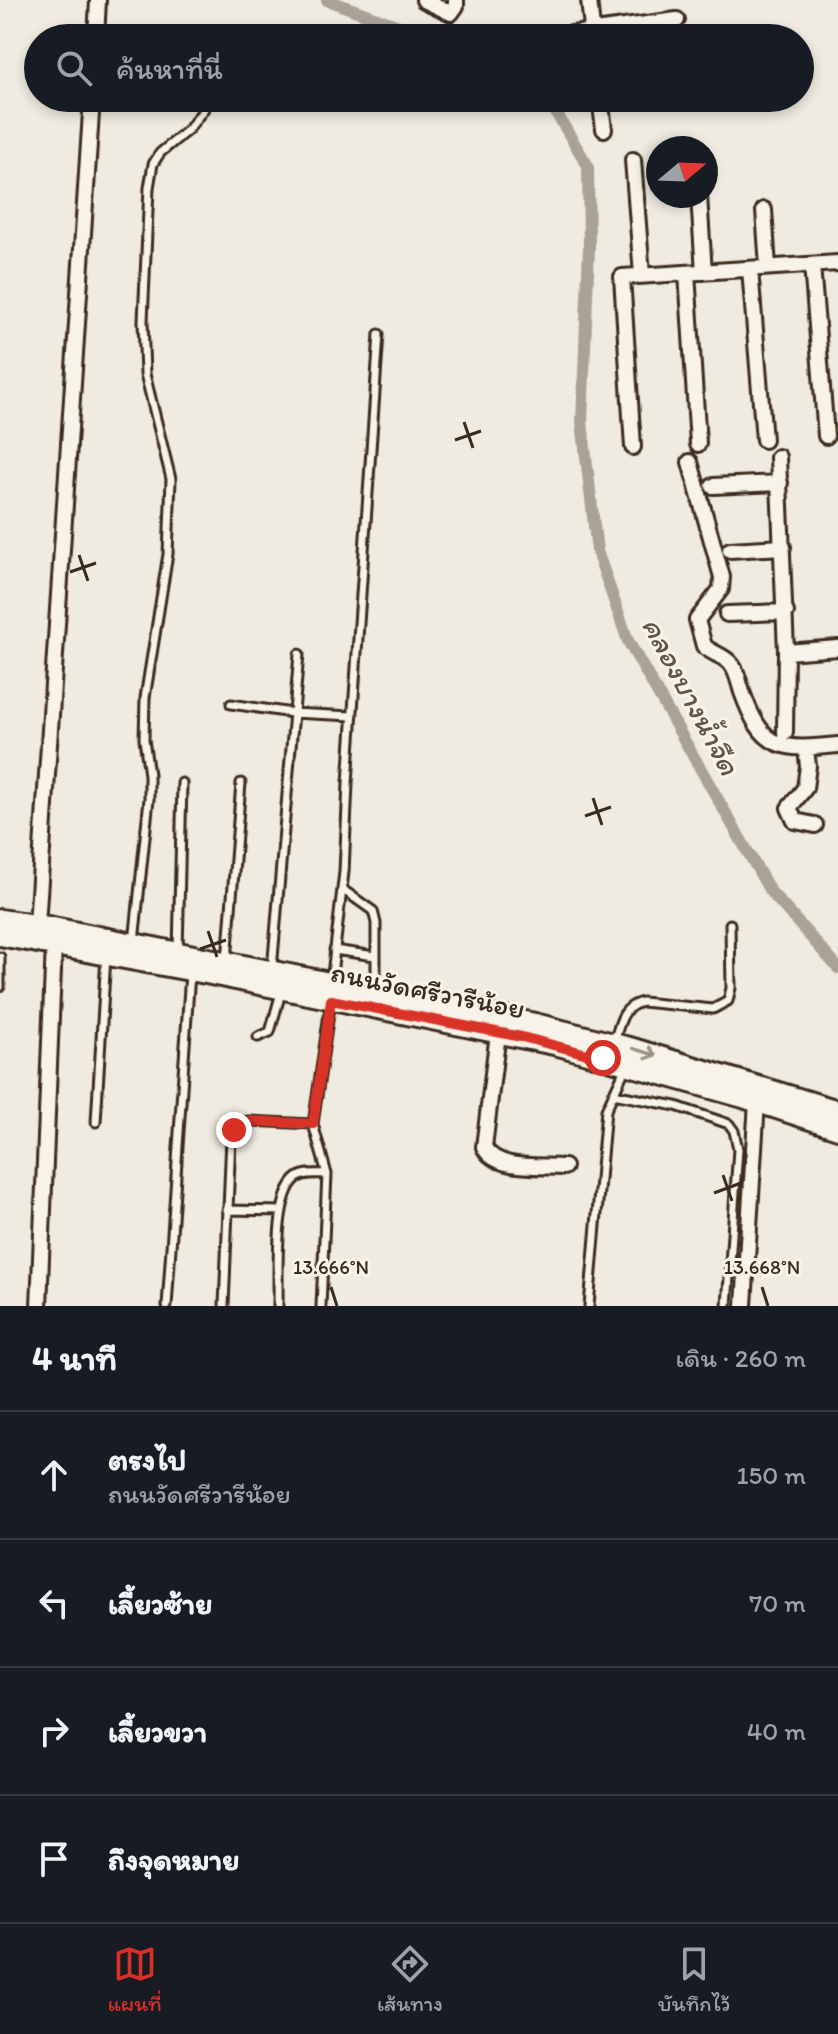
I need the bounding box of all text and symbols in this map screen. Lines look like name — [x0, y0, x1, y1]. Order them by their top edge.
search box — [24, 24, 814, 112]
icon: search — [52, 46, 96, 90]
text: ค้นหาที่นี่ — [116, 50, 223, 87]
north arrow — [646, 136, 718, 208]
water label: คลองบางน้ำจืด — [634, 610, 749, 782]
street label: ถนนวัดศรีวารีน้อย — [328, 955, 528, 1025]
route start — [585, 1040, 621, 1076]
one-way arrow — [632, 1045, 658, 1060]
route end — [216, 1112, 252, 1148]
text: 13.666°N — [293, 1255, 369, 1279]
text: 13.668°N — [724, 1255, 800, 1279]
text: 4 นาที — [32, 1338, 117, 1379]
text: เดิน · 260 m — [676, 1342, 806, 1374]
text: ตรงไป — [108, 1441, 186, 1478]
icon: ahead — [32, 1453, 76, 1497]
text: 150 m — [737, 1459, 806, 1491]
text: ถนนวัดศรีวารีน้อย — [108, 1478, 291, 1510]
icon: left — [32, 1581, 76, 1625]
text: เลี้ยวซ้าย — [108, 1585, 212, 1622]
text: 70 m — [749, 1587, 806, 1619]
icon: right — [32, 1709, 76, 1753]
text: เลี้ยวขวา — [108, 1713, 207, 1750]
text: 40 m — [747, 1715, 806, 1747]
icon: arrive — [32, 1837, 76, 1881]
text: ถึงจุดหมาย — [108, 1841, 239, 1878]
tab: แผนที่ — [108, 1942, 162, 2017]
tab: เส้นทาง — [377, 1942, 443, 2017]
tab: บันทึกไว้ — [658, 1942, 730, 2017]

